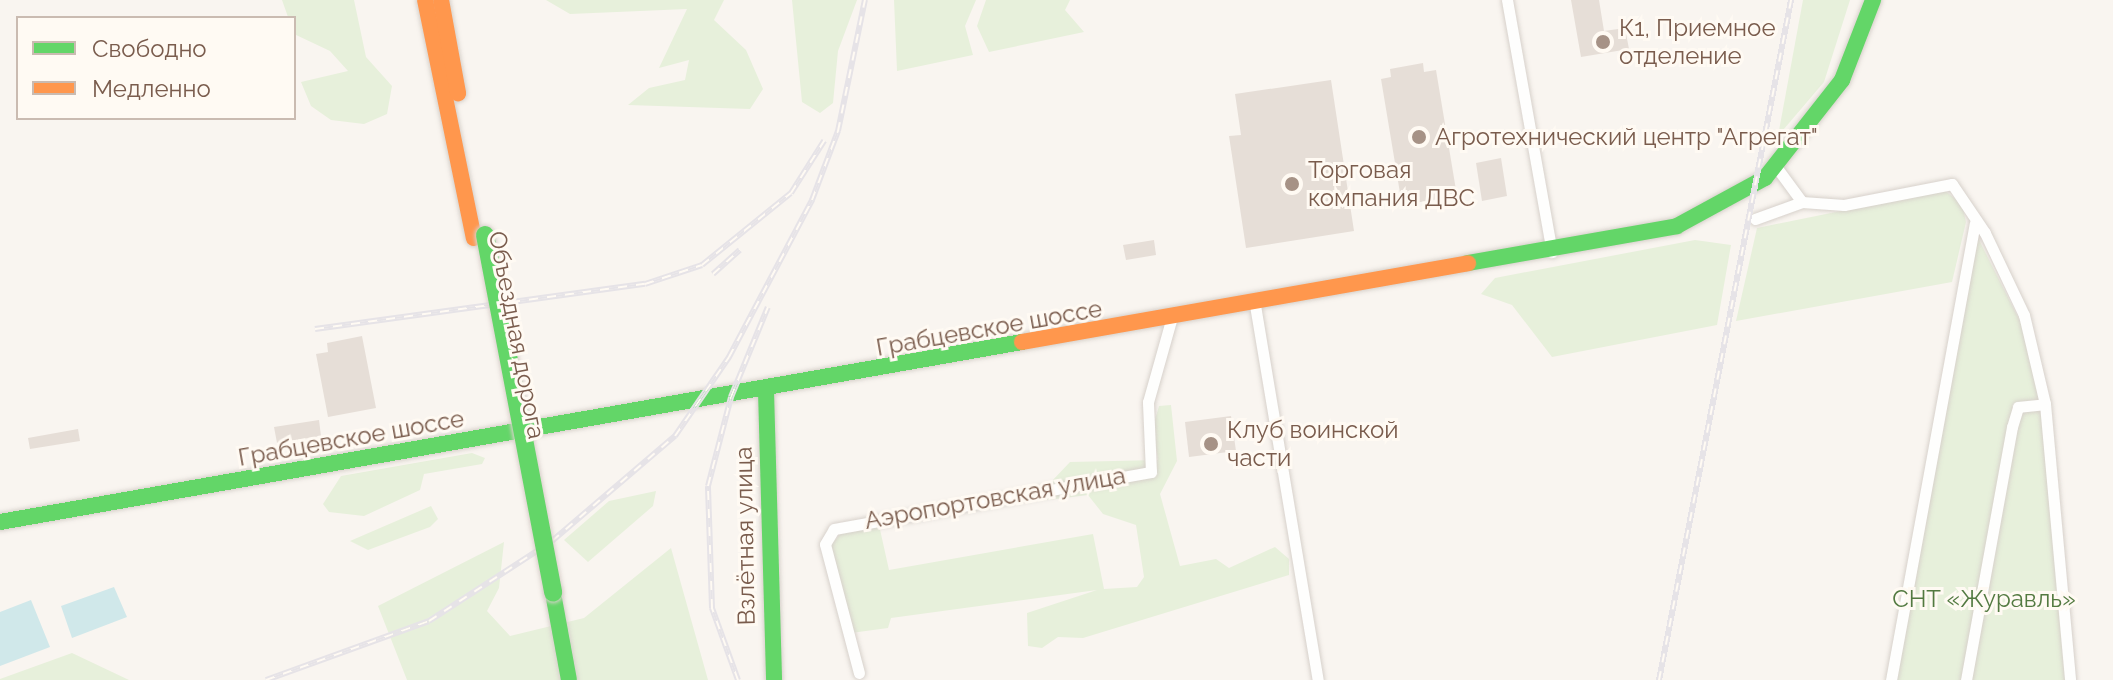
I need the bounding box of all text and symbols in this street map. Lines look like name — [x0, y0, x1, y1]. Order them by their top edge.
place label: К1, Приемное отделение — [1619, 14, 1775, 70]
legend — [16, 16, 296, 120]
marker: К1, Приемное отделение — [1594, 33, 1612, 51]
text: Свободно — [92, 34, 207, 63]
text: Медленно — [92, 74, 211, 103]
place label: Агротехнический центр "Агрегат" — [1435, 123, 1818, 151]
marker: Агротехнический центр "Агрегат" — [1410, 128, 1428, 146]
place label: Торговая компания ДВС — [1308, 156, 1475, 212]
marker: Торговая компания ДВС — [1283, 175, 1301, 193]
street label: Объездная дорога — [483, 229, 551, 441]
street label: Грабцевское шоссе — [874, 294, 1104, 362]
street label: Грабцевское шоссе — [236, 404, 466, 472]
place label: Клуб воинской части — [1227, 416, 1399, 472]
marker: Клуб воинской части — [1202, 435, 1220, 453]
street label: Взлётная улица — [729, 446, 761, 626]
street label: Аэропортовская улица — [862, 461, 1128, 535]
park label: СНТ «Журавль» — [1892, 585, 2076, 613]

